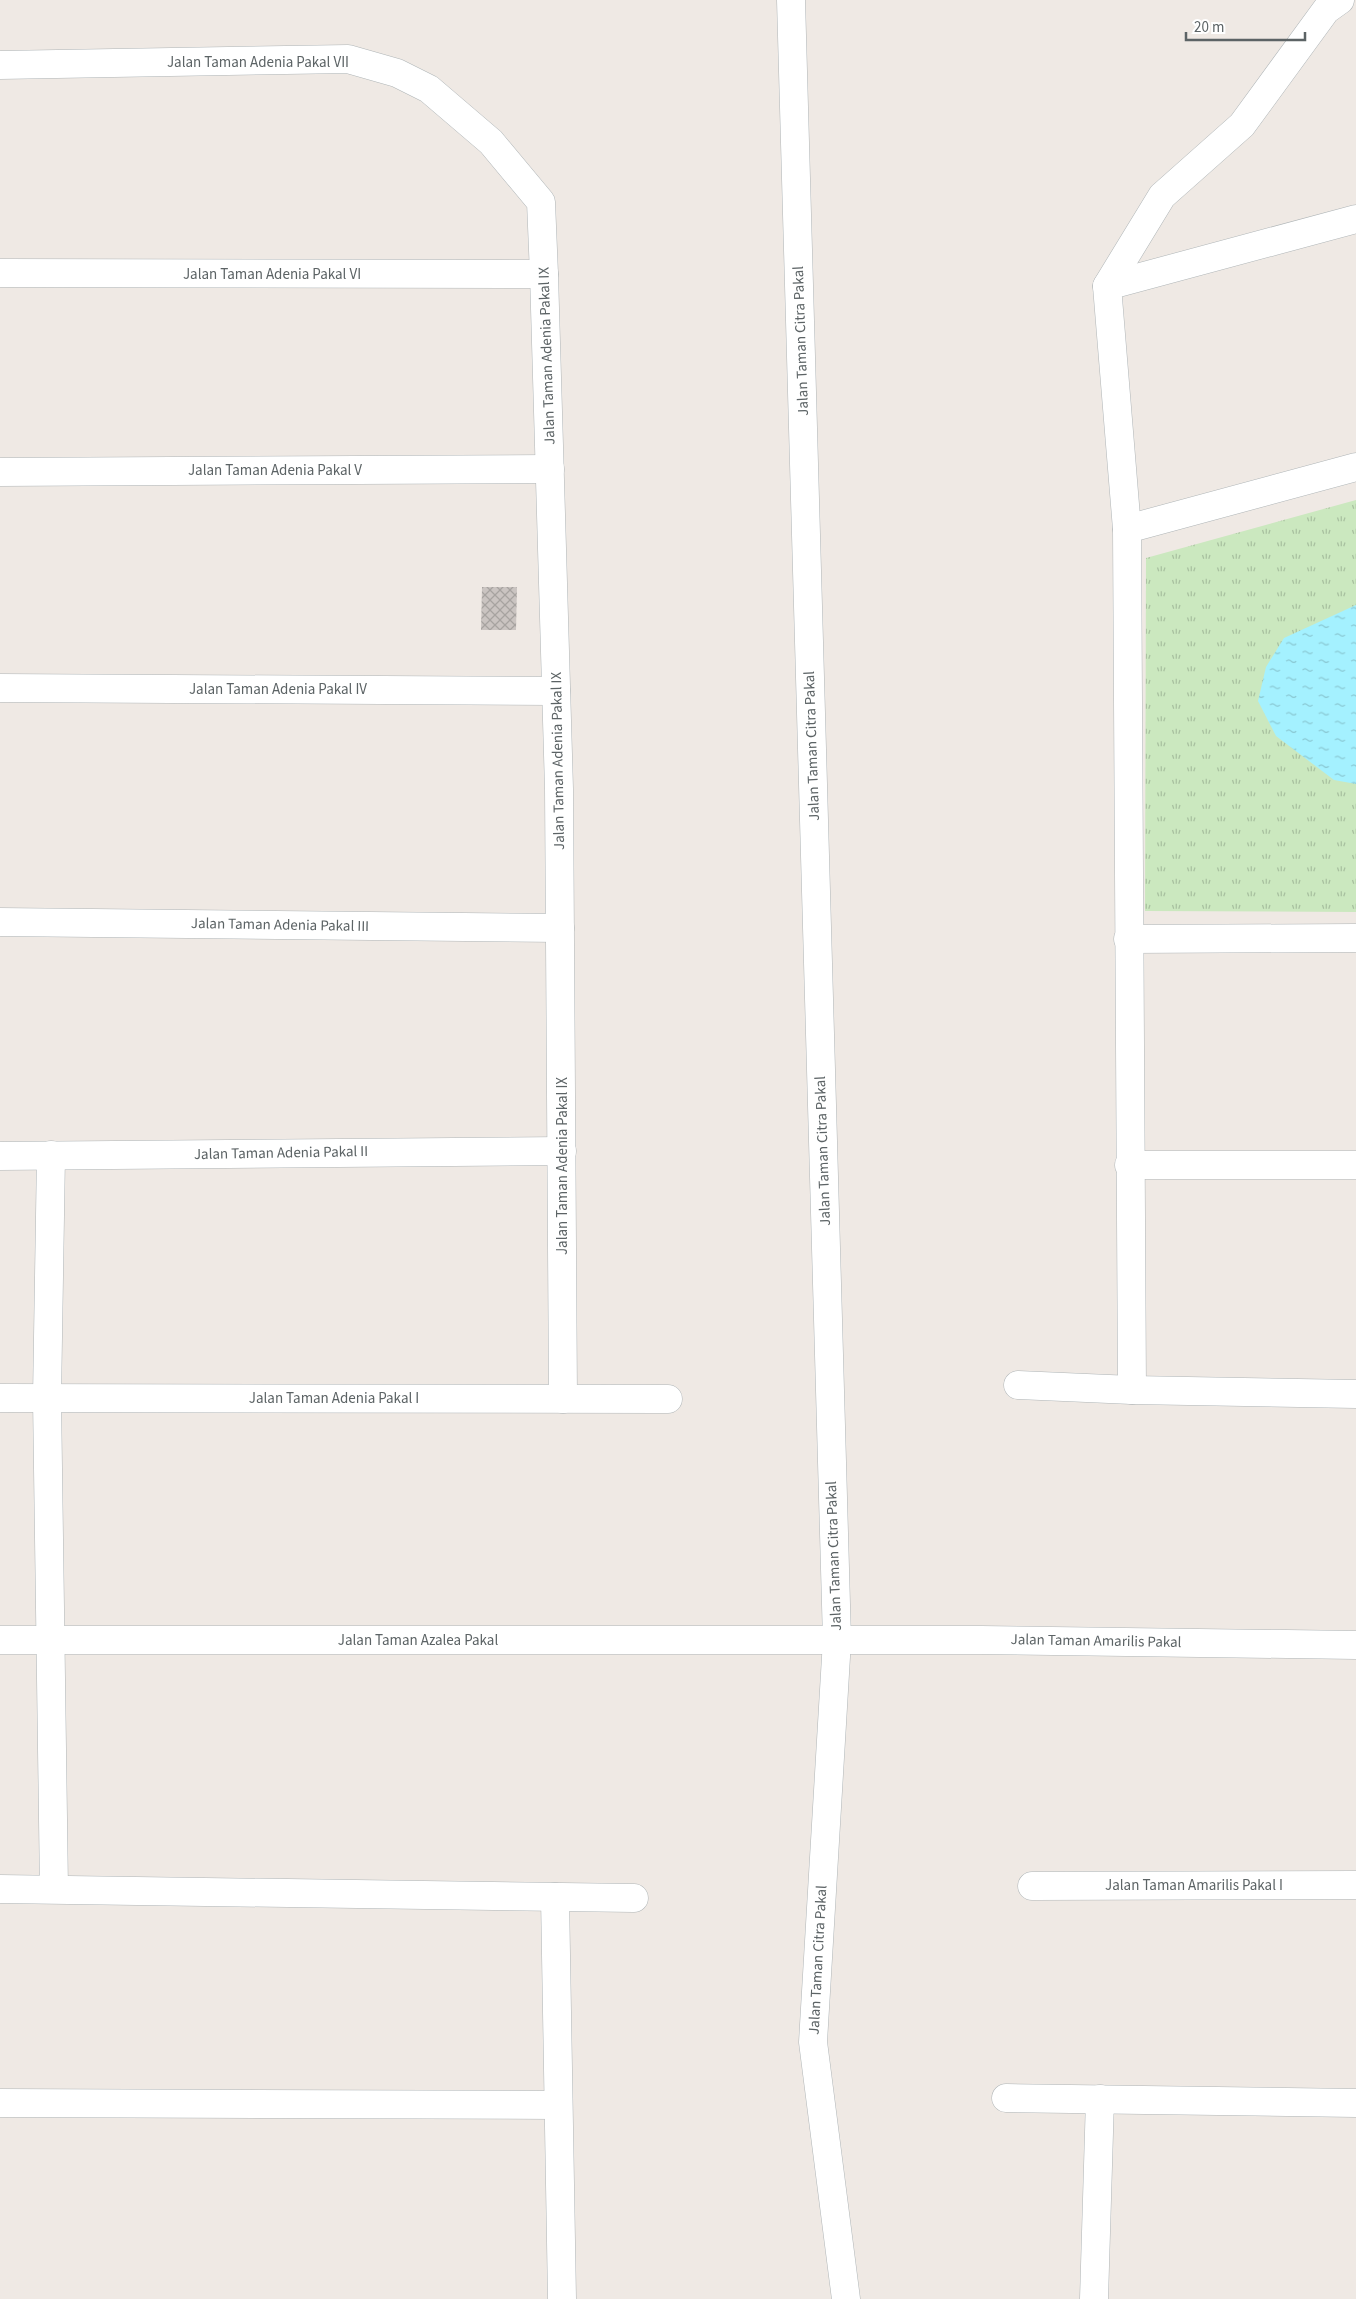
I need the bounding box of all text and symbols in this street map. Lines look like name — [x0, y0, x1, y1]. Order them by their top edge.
scale bar — [1186, 10, 1305, 42]
text: 20 m — [1194, 17, 1224, 38]
street label: Jalan Taman Adenia Pakal VII — [167, 52, 349, 73]
street label: Jalan Taman Adenia Pakal VI — [183, 264, 361, 285]
street label: Jalan Taman Adenia Pakal IX — [533, 266, 561, 445]
street label: Jalan Taman Citra Pakal — [788, 266, 814, 416]
street label: Jalan Taman Adenia Pakal V — [188, 460, 362, 481]
street label: Jalan Taman Adenia Pakal IX — [546, 671, 570, 850]
street label: Jalan Taman Citra Pakal — [799, 671, 825, 821]
street label: Jalan Taman Adenia Pakal IV — [189, 679, 367, 700]
street label: Jalan Taman Adenia Pakal III — [191, 913, 369, 937]
street label: Jalan Taman Citra Pakal — [810, 1076, 836, 1226]
street label: Jalan Taman Adenia Pakal IX — [552, 1077, 573, 1255]
street label: Jalan Taman Adenia Pakal II — [194, 1141, 368, 1165]
street label: Jalan Taman Adenia Pakal I — [249, 1388, 419, 1409]
street label: Jalan Taman Citra Pakal — [821, 1481, 847, 1631]
street label: Jalan Taman Amarilis Pakal — [1010, 1629, 1182, 1653]
street label: Jalan Taman Azalea Pakal — [338, 1630, 498, 1651]
street label: Jalan Taman Amarilis Pakal I — [1105, 1875, 1283, 1896]
street label: Jalan Taman Citra Pakal — [804, 1884, 832, 2035]

